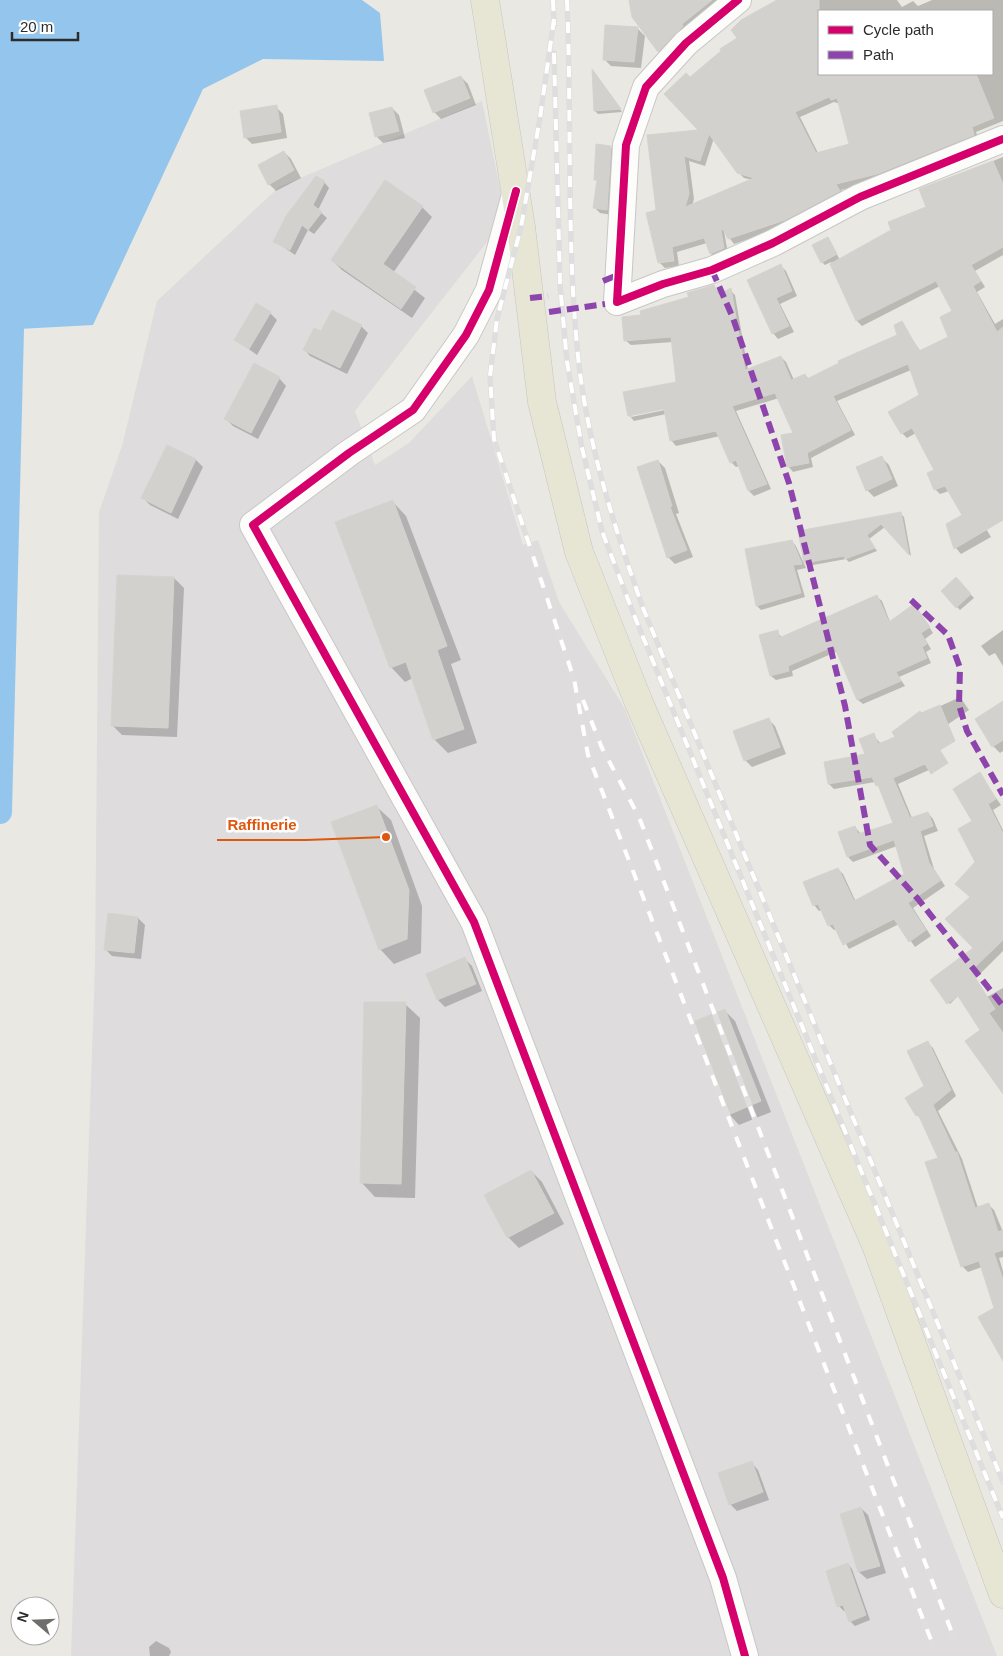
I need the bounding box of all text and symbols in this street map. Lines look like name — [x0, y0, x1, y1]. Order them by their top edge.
scale bar — [12, 10, 79, 42]
legend — [818, 10, 993, 75]
text: 20 m — [20, 18, 53, 35]
text: Cycle path — [863, 21, 934, 38]
text: Path — [863, 46, 894, 63]
callout: Raffinerie — [217, 810, 306, 840]
text: Raffinerie — [227, 816, 297, 833]
north arrow — [10, 1596, 60, 1646]
text: N — [13, 1609, 32, 1624]

